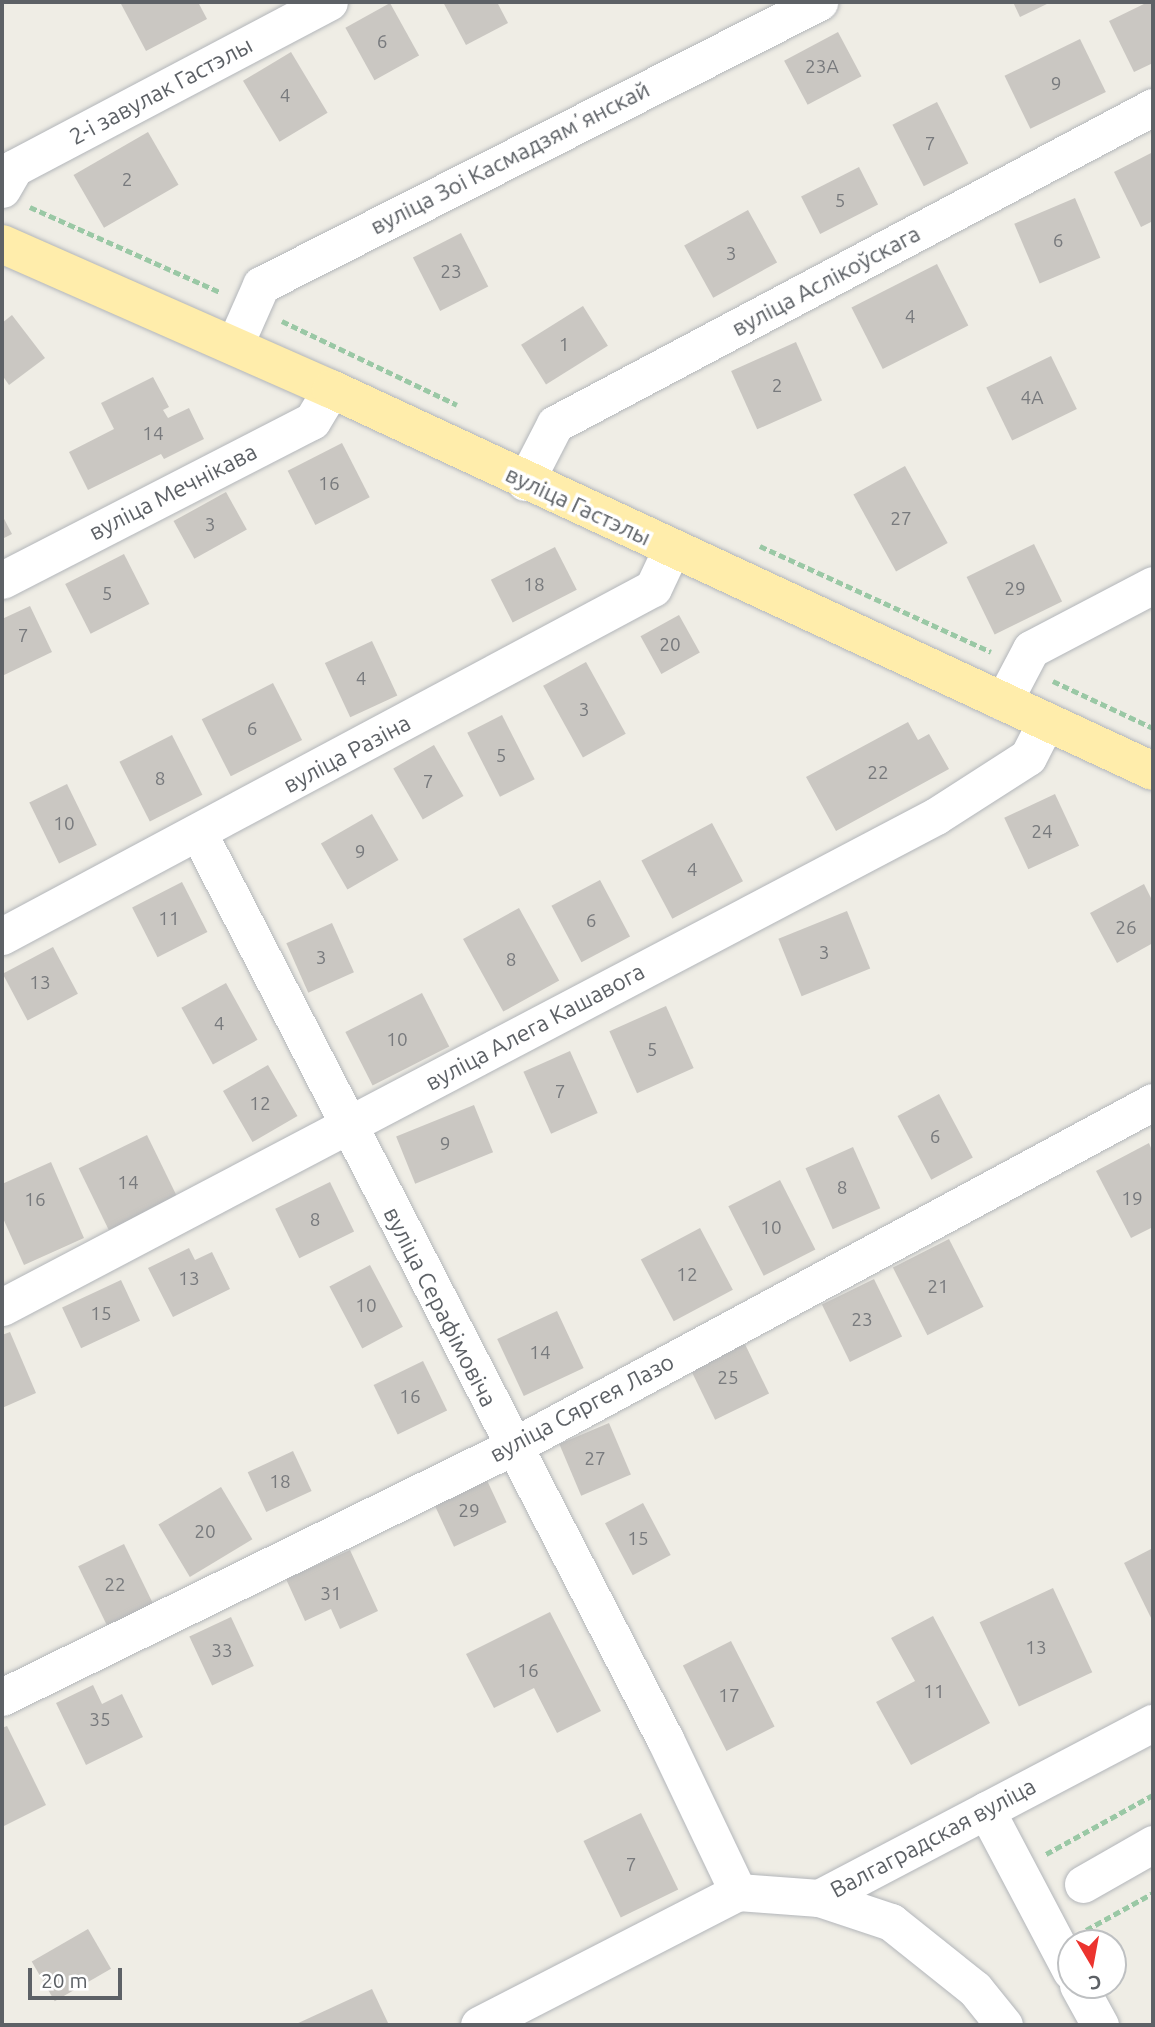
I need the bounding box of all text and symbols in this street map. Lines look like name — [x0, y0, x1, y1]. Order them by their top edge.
street label: 2-і завулак Гастэлы — [65, 31, 257, 151]
house number: 6 — [377, 31, 387, 53]
house number: 23А — [805, 56, 839, 78]
house number: 9 — [1051, 73, 1061, 95]
street label: вуліца Зоі Касмадзямʼянскай — [366, 75, 654, 241]
house number: 4 — [280, 85, 290, 107]
house number: 7 — [925, 133, 935, 155]
house number: 2 — [122, 169, 132, 191]
house number: 5 — [835, 190, 845, 212]
street label: вуліца Аслікоўскага — [727, 220, 925, 342]
house number: 6 — [1053, 230, 1063, 252]
house number: 3 — [726, 243, 736, 265]
house number: 23 — [440, 261, 462, 283]
house number: 4 — [905, 306, 915, 328]
house number: 1 — [559, 334, 569, 356]
house number: 2 — [772, 375, 782, 397]
house number: 4А — [1020, 387, 1044, 409]
house number: 14 — [142, 423, 164, 445]
street label: вуліца Мечнікава — [84, 438, 262, 546]
street label: вуліца Гастэлы — [501, 460, 655, 552]
house number: 16 — [318, 473, 340, 495]
house number: 27 — [890, 508, 912, 530]
house number: 3 — [205, 514, 215, 536]
house number: 18 — [523, 574, 545, 596]
house number: 29 — [1004, 578, 1026, 600]
house number: 5 — [102, 583, 112, 605]
house number: 7 — [18, 625, 28, 647]
house number: 20 — [659, 634, 681, 656]
house number: 4 — [356, 668, 366, 690]
house number: 3 — [579, 699, 589, 721]
street label: вуліца Разіна — [279, 709, 415, 799]
house number: 6 — [247, 718, 257, 740]
house number: 5 — [496, 745, 506, 767]
house number: 22 — [867, 762, 889, 784]
house number: 8 — [155, 768, 165, 790]
house number: 7 — [423, 771, 433, 793]
house number: 10 — [53, 813, 75, 835]
house number: 24 — [1031, 821, 1053, 843]
house number: 9 — [355, 841, 365, 863]
house number: 4 — [687, 859, 697, 881]
house number: 11 — [158, 908, 180, 930]
house number: 6 — [586, 910, 596, 932]
house number: 26 — [1115, 917, 1137, 939]
house number: 3 — [819, 942, 829, 964]
house number: 3 — [316, 947, 326, 969]
house number: 8 — [506, 949, 516, 971]
street label: вуліца Алега Кашавога — [421, 957, 649, 1097]
house number: 13 — [29, 972, 51, 994]
house number: 4 — [214, 1013, 224, 1035]
house number: 10 — [386, 1029, 408, 1051]
house number: 5 — [647, 1039, 657, 1061]
house number: 7 — [555, 1081, 565, 1103]
house number: 12 — [249, 1093, 271, 1115]
house number: 6 — [930, 1126, 940, 1148]
house number: 9 — [440, 1133, 450, 1155]
house number: 14 — [117, 1172, 139, 1194]
house number: 8 — [837, 1177, 847, 1199]
house number: 19 — [1121, 1188, 1143, 1210]
house number: 16 — [24, 1189, 46, 1211]
street label: вуліца Серафімовіча — [378, 1203, 502, 1411]
house number: 8 — [310, 1209, 320, 1231]
house number: 10 — [760, 1217, 782, 1239]
house number: 12 — [676, 1264, 698, 1286]
house number: 13 — [178, 1268, 200, 1290]
house number: 21 — [927, 1276, 949, 1298]
house number: 10 — [355, 1295, 377, 1317]
house number: 15 — [90, 1303, 112, 1325]
house number: 23 — [851, 1309, 873, 1331]
house number: 14 — [529, 1342, 551, 1364]
street label: вуліца Сяргея Лазо — [485, 1348, 679, 1468]
house number: 25 — [717, 1367, 739, 1389]
house number: 16 — [399, 1386, 421, 1408]
house number: 27 — [584, 1448, 606, 1470]
house number: 18 — [269, 1471, 291, 1493]
house number: 29 — [458, 1500, 480, 1522]
house number: 20 — [194, 1521, 216, 1543]
house number: 15 — [627, 1528, 649, 1550]
house number: 22 — [104, 1574, 126, 1596]
house number: 31 — [320, 1583, 342, 1605]
house number: 13 — [1025, 1637, 1047, 1659]
house number: 33 — [211, 1640, 233, 1662]
house number: 16 — [517, 1660, 539, 1682]
house number: 11 — [923, 1681, 945, 1703]
house number: 17 — [718, 1685, 740, 1707]
house number: 35 — [89, 1709, 111, 1731]
street label: Валгаградская вуліца — [826, 1772, 1040, 1904]
house number: 7 — [626, 1854, 636, 1876]
north arrow — [1057, 1929, 1127, 1999]
scale bar — [32, 1954, 126, 1998]
text: 20 m — [41, 1968, 88, 1992]
text: С — [1087, 1971, 1103, 1995]

